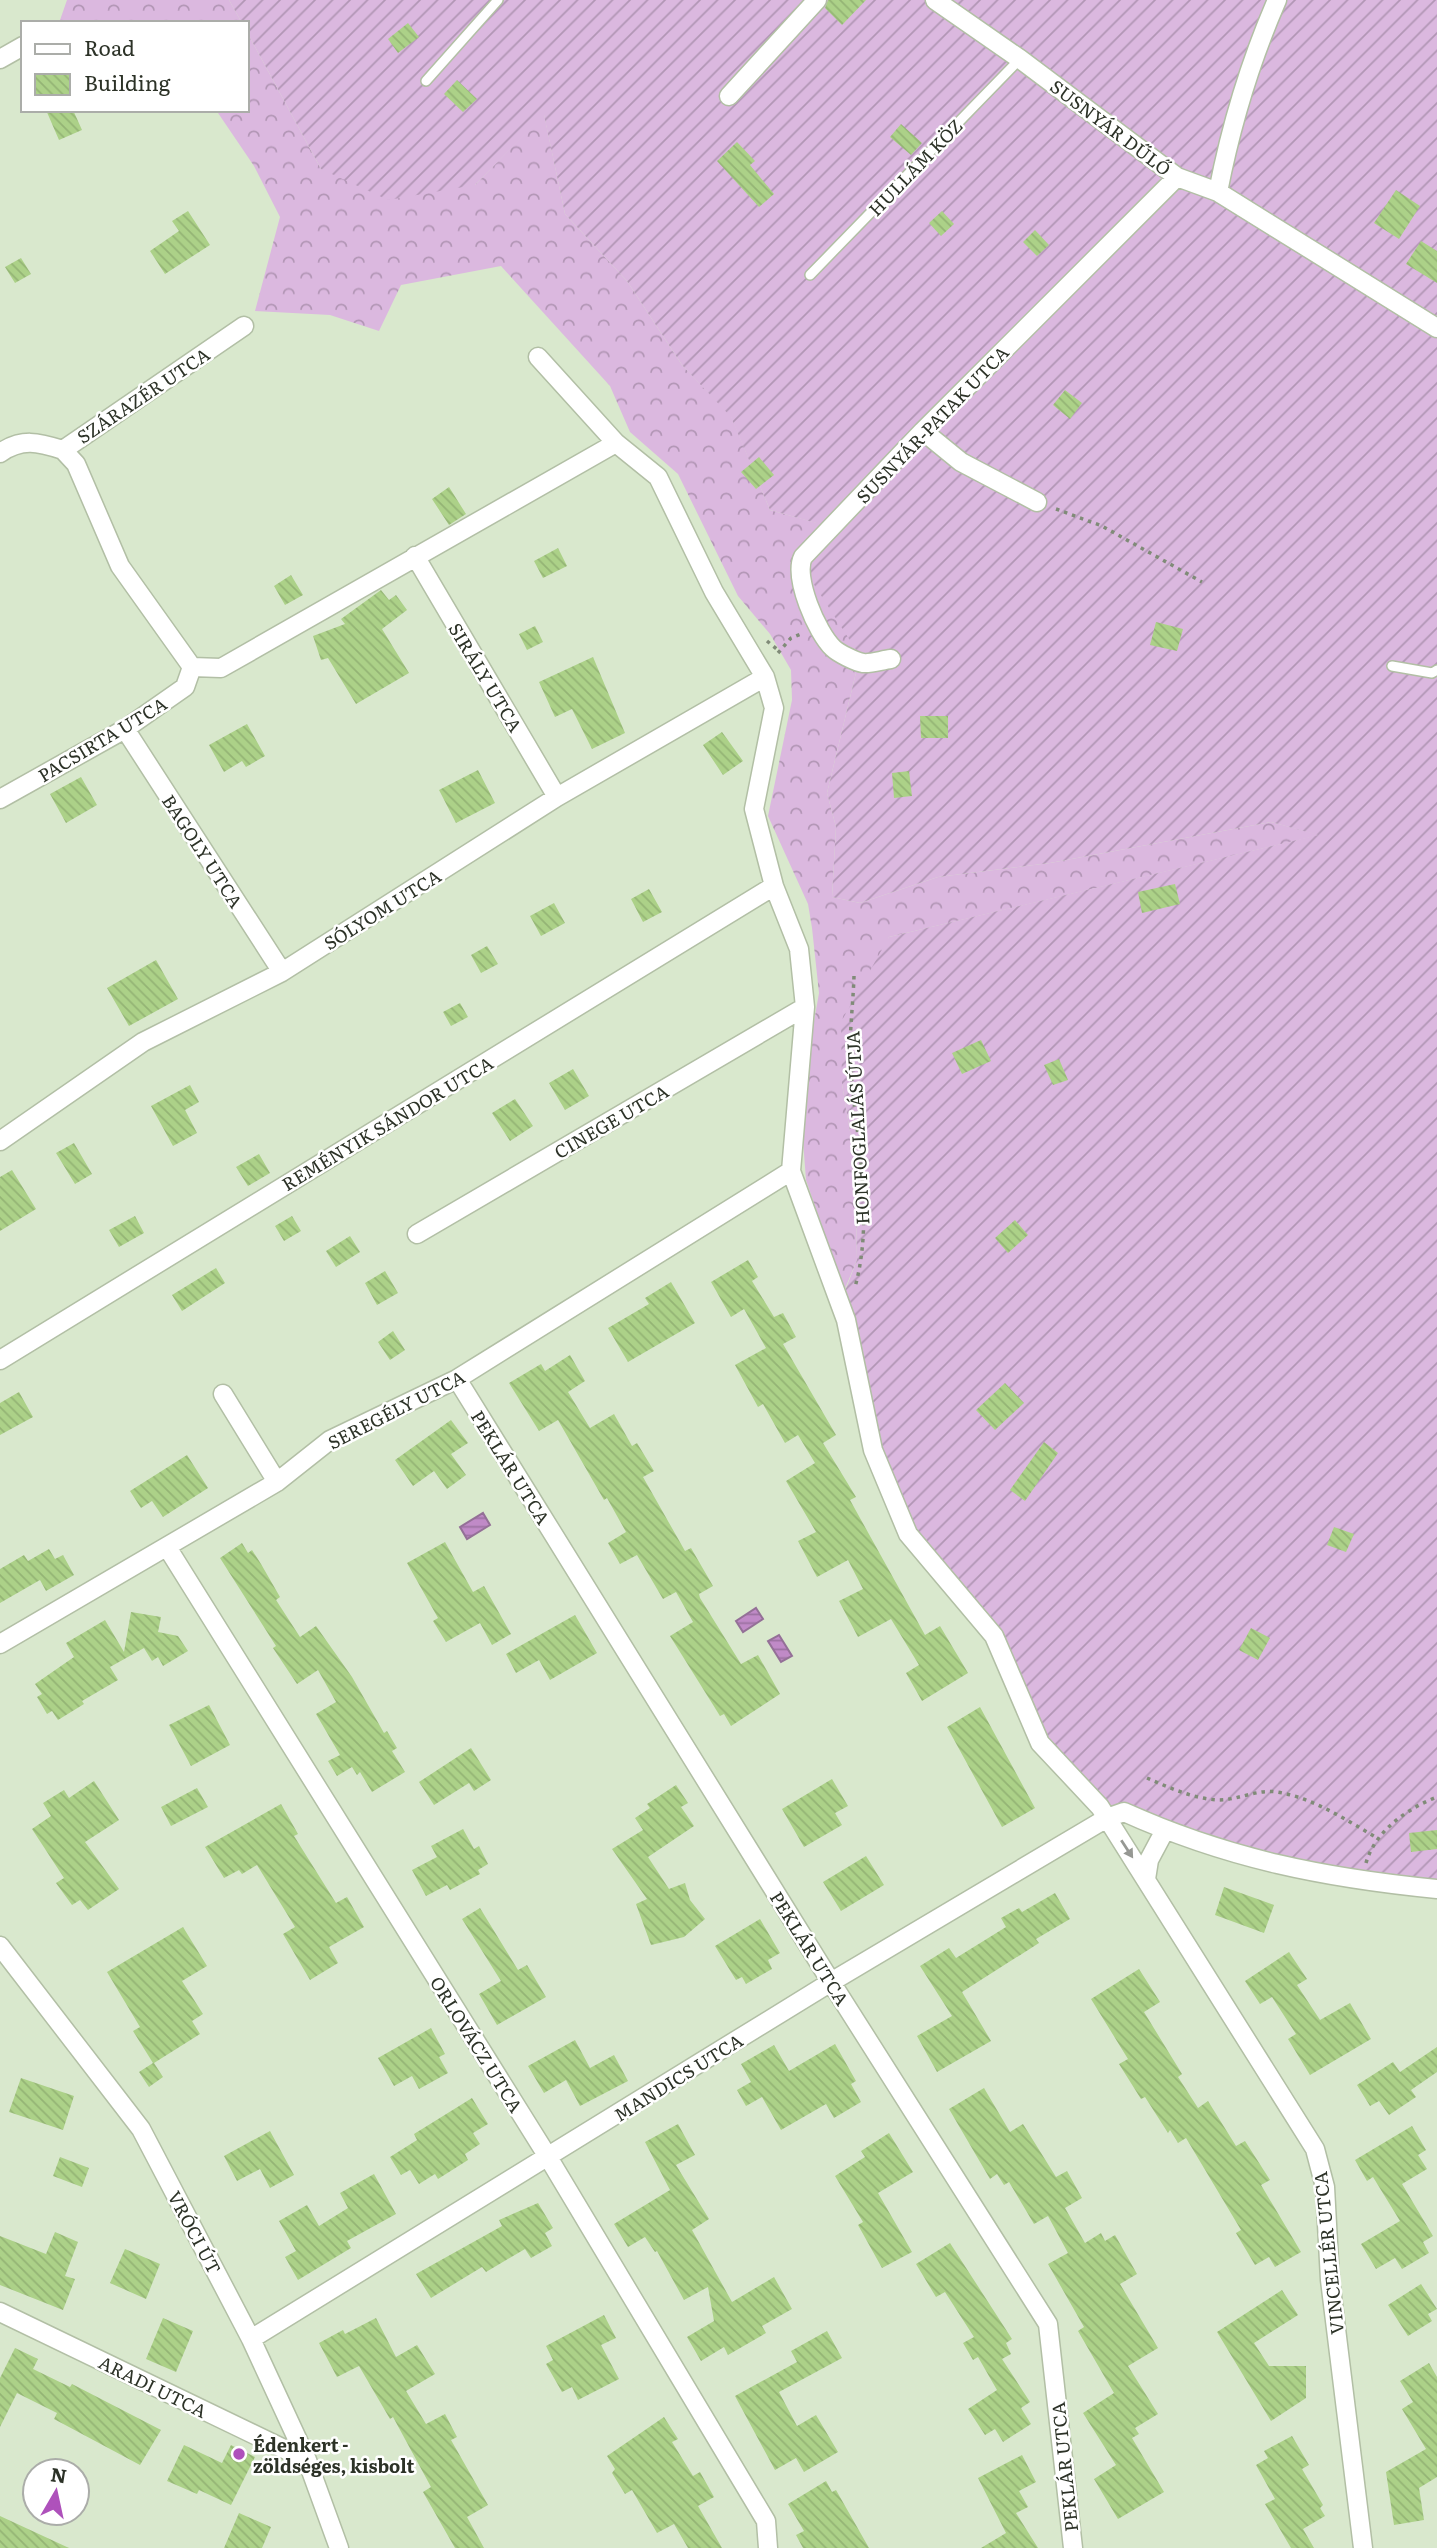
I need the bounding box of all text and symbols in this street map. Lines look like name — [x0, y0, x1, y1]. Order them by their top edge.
legend — [21, 21, 248, 112]
text: Road — [84, 31, 135, 62]
text: Building — [84, 66, 171, 97]
street label: SUSNYÁR DŰLŐ — [1045, 73, 1177, 181]
street label: HULLÁM KÖZ — [862, 112, 968, 222]
street label: SUSNYÁR-PATAK UTCA — [849, 339, 1015, 509]
street label: SZÁRAZÉR UTCA — [71, 340, 215, 450]
street label: SIRÁLY UTCA — [443, 617, 529, 737]
street label: PACSIRTA UTCA — [32, 690, 172, 788]
street label: BAGOLY UTCA — [156, 789, 250, 913]
street label: SÓLYOM UTCA — [318, 862, 446, 956]
street label: HONFOGLALÁS ÚTJA — [838, 1031, 876, 1225]
street label: REMÉNYIK SÁNDOR UTCA — [276, 1049, 498, 1197]
street label: CINEGE UTCA — [549, 1077, 673, 1165]
street label: SEREGÉLY UTCA — [323, 1363, 469, 1455]
street label: PEKLÁR UTCA — [465, 1405, 557, 1529]
one-way arrow — [1120, 1839, 1133, 1858]
street label: PEKLÁR UTCA — [764, 1886, 856, 2010]
street label: ORLOVÁCZ UTCA — [424, 1971, 530, 2117]
street label: MANDICS UTCA — [608, 2027, 748, 2127]
street label: VINCELLÉR UTCA — [1306, 2170, 1350, 2336]
street label: VRÓCI ÚT — [162, 2186, 228, 2278]
street label: ARADI UTCA — [94, 2348, 212, 2424]
street label: PEKLÁR UTCA — [1044, 2401, 1084, 2533]
place label: Édenkert - zöldséges, kisbolt — [253, 2431, 414, 2479]
marker: Édenkert - zöldséges, kisbolt — [231, 2446, 247, 2462]
north arrow — [21, 2457, 91, 2527]
text: N — [49, 2459, 69, 2489]

